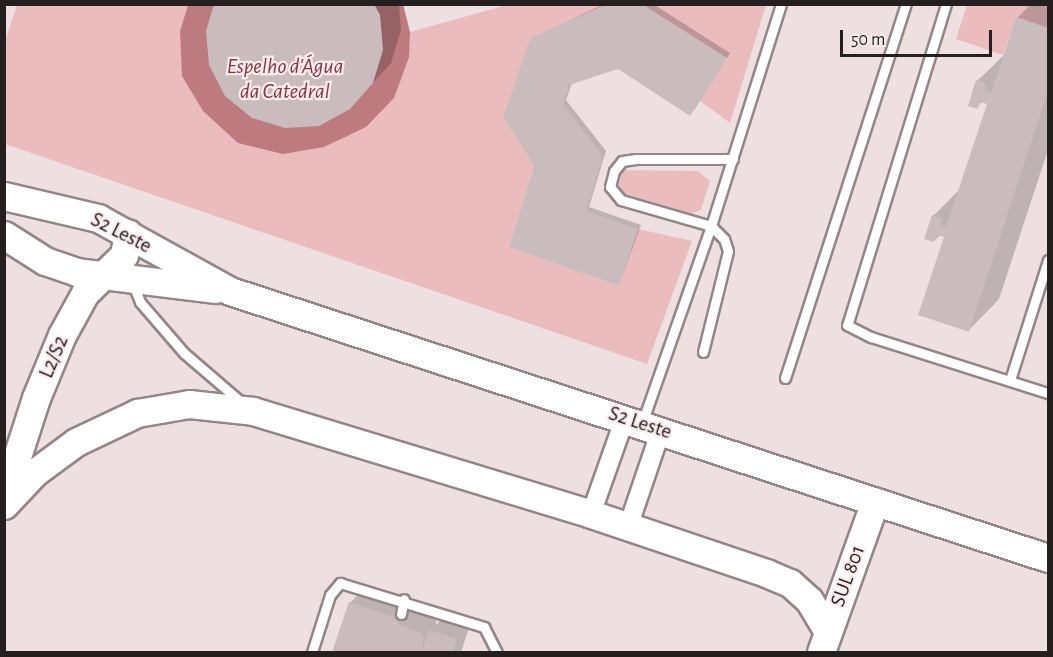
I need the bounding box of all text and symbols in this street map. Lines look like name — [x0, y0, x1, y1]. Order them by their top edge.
scale bar — [843, 18, 994, 56]
text: 50 m — [851, 31, 885, 49]
water label: Espelho d'Água da Catedral — [227, 53, 343, 104]
street label: S2 Leste — [86, 207, 156, 259]
street label: L2/S2 — [34, 332, 74, 382]
street label: S2 Leste — [605, 401, 675, 445]
street label: SUL 801 — [825, 542, 871, 610]

